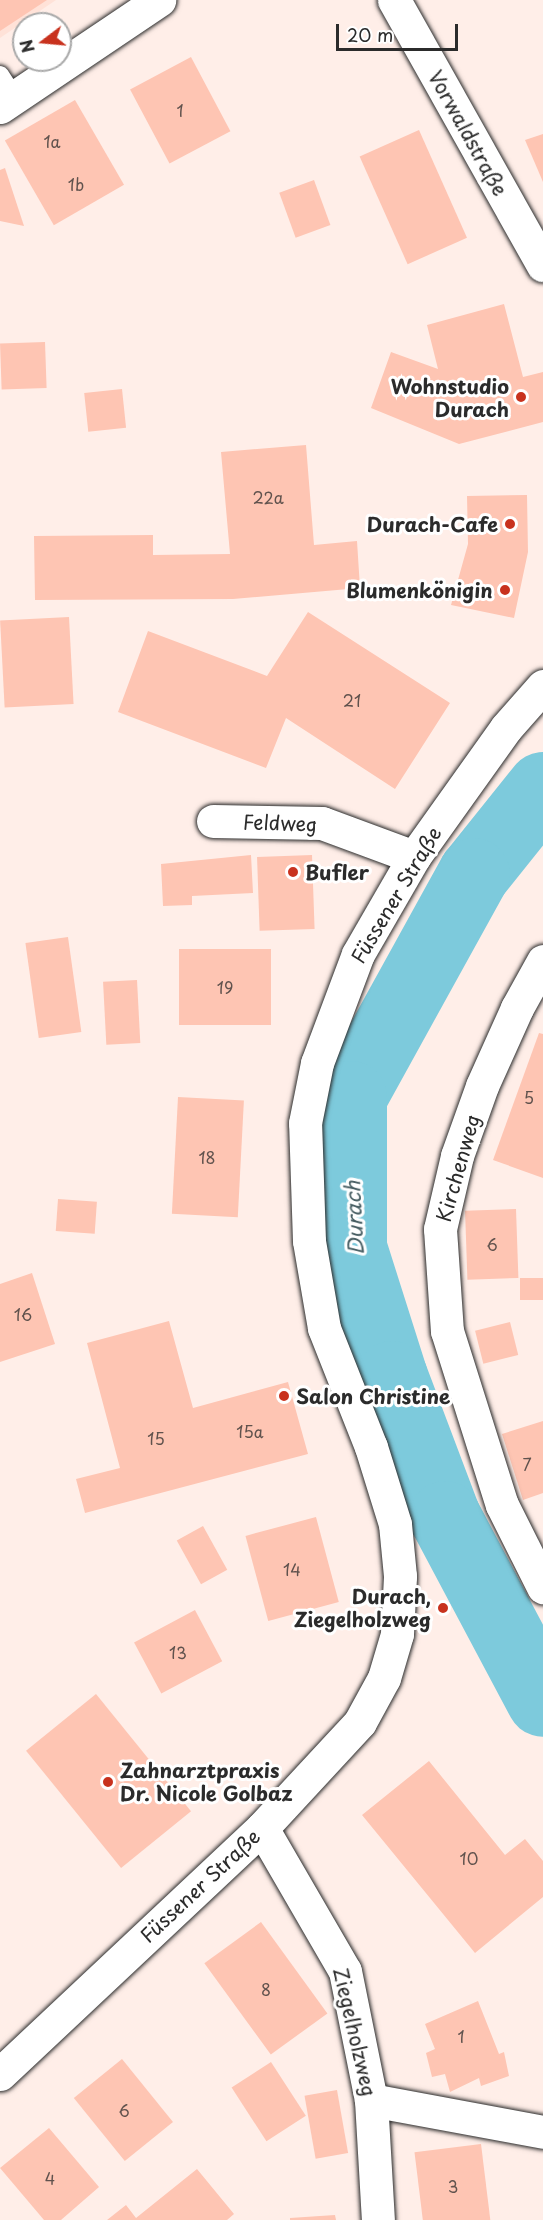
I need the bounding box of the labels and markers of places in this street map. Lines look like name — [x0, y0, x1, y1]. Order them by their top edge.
place label: Wohnstudio Durach — [391, 374, 509, 421]
marker: Wohnstudio Durach — [514, 390, 528, 404]
place label: Durach-Cafe — [367, 512, 498, 536]
marker: Durach-Cafe — [503, 517, 517, 531]
place label: Blumenkönigin — [346, 578, 493, 602]
marker: Blumenkönigin — [498, 583, 512, 597]
place label: Bufler — [305, 860, 369, 884]
marker: Bufler — [286, 865, 300, 879]
place label: Salon Christine — [296, 1384, 451, 1408]
marker: Salon Christine — [277, 1389, 291, 1403]
place label: Durach, Ziegelholzweg — [294, 1584, 431, 1631]
marker: Durach, Ziegelholzweg — [436, 1601, 450, 1615]
place label: Zahnarztpraxis Dr. Nicole Golbaz — [120, 1758, 295, 1805]
marker: Zahnarztpraxis Dr. Nicole Golbaz — [101, 1775, 115, 1789]

